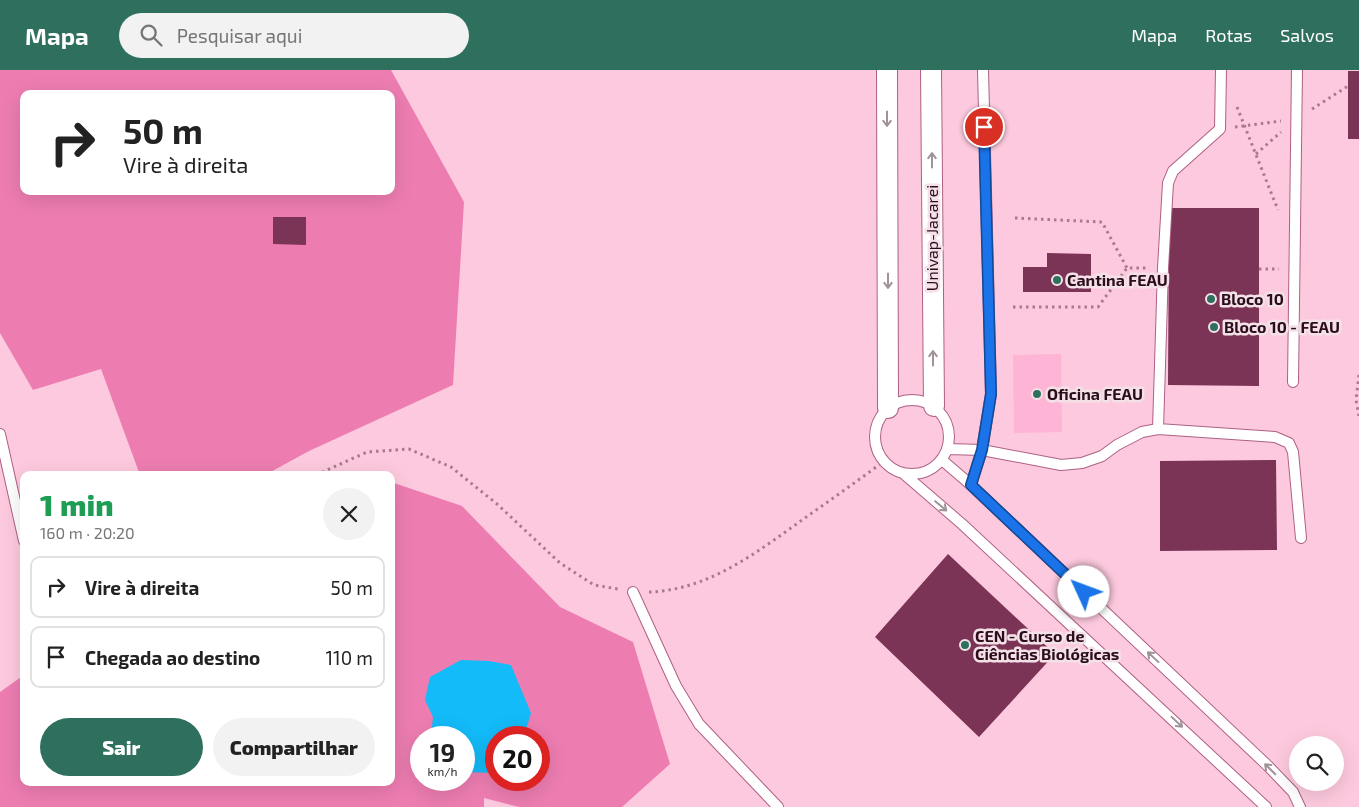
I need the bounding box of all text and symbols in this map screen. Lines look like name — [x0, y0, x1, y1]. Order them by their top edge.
search box — [119, 13, 469, 58]
text: Mapa — [25, 21, 89, 50]
icon: search — [137, 21, 165, 49]
text: Pesquisar aqui — [177, 24, 302, 47]
text: Mapa — [1131, 24, 1177, 46]
text: Rotas — [1205, 24, 1252, 46]
text: Salvos — [1280, 24, 1334, 46]
pin — [963, 106, 1005, 148]
text: 50 m — [123, 109, 203, 151]
icon: right — [40, 110, 105, 175]
one-way arrow — [882, 110, 892, 126]
icon: arrive — [970, 113, 998, 141]
text: Vire à direita — [123, 151, 248, 177]
one-way arrow — [927, 152, 937, 168]
street label: Univap-Jacarei — [922, 185, 941, 291]
place label: Cantina FEAU — [1067, 270, 1168, 289]
one-way arrow — [883, 272, 893, 289]
marker: Cantina FEAU — [1051, 274, 1063, 286]
place label: Bloco 10 — [1221, 289, 1284, 308]
marker: Bloco 10 — [1205, 293, 1217, 305]
place label: Bloco 10 - FEAU — [1224, 317, 1340, 336]
marker: Bloco 10 - FEAU — [1208, 321, 1220, 333]
one-way arrow — [928, 350, 938, 366]
place label: Oficina FEAU — [1047, 384, 1143, 403]
marker: Oficina FEAU — [1031, 388, 1043, 400]
text: 1 min — [40, 486, 114, 522]
button: close — [323, 488, 375, 540]
one-way arrow — [935, 500, 948, 512]
text: 160 m · 20:20 — [40, 523, 135, 542]
position arrow — [1057, 565, 1109, 617]
icon: right — [42, 573, 70, 601]
text: Vire à direita — [85, 576, 199, 599]
text: 50 m — [330, 576, 373, 599]
place label: CEN - Curso de Ciências Biológicas — [975, 626, 1119, 663]
marker: CEN - Curso de Ciências Biológicas — [959, 639, 971, 651]
icon: arrive — [42, 643, 70, 671]
text: Chegada ao destino — [85, 646, 260, 669]
text: 110 m — [326, 646, 373, 669]
one-way arrow — [1146, 651, 1159, 663]
one-way arrow — [1170, 716, 1183, 728]
button: Sair — [40, 718, 203, 776]
button: Compartilhar — [213, 718, 375, 776]
speed limit sign: 20 — [485, 726, 550, 791]
map controls — [1289, 736, 1344, 791]
button: search — [1289, 736, 1344, 791]
text: 19 — [430, 737, 455, 767]
one-way arrow — [1264, 763, 1276, 775]
text: km/h — [428, 764, 457, 778]

